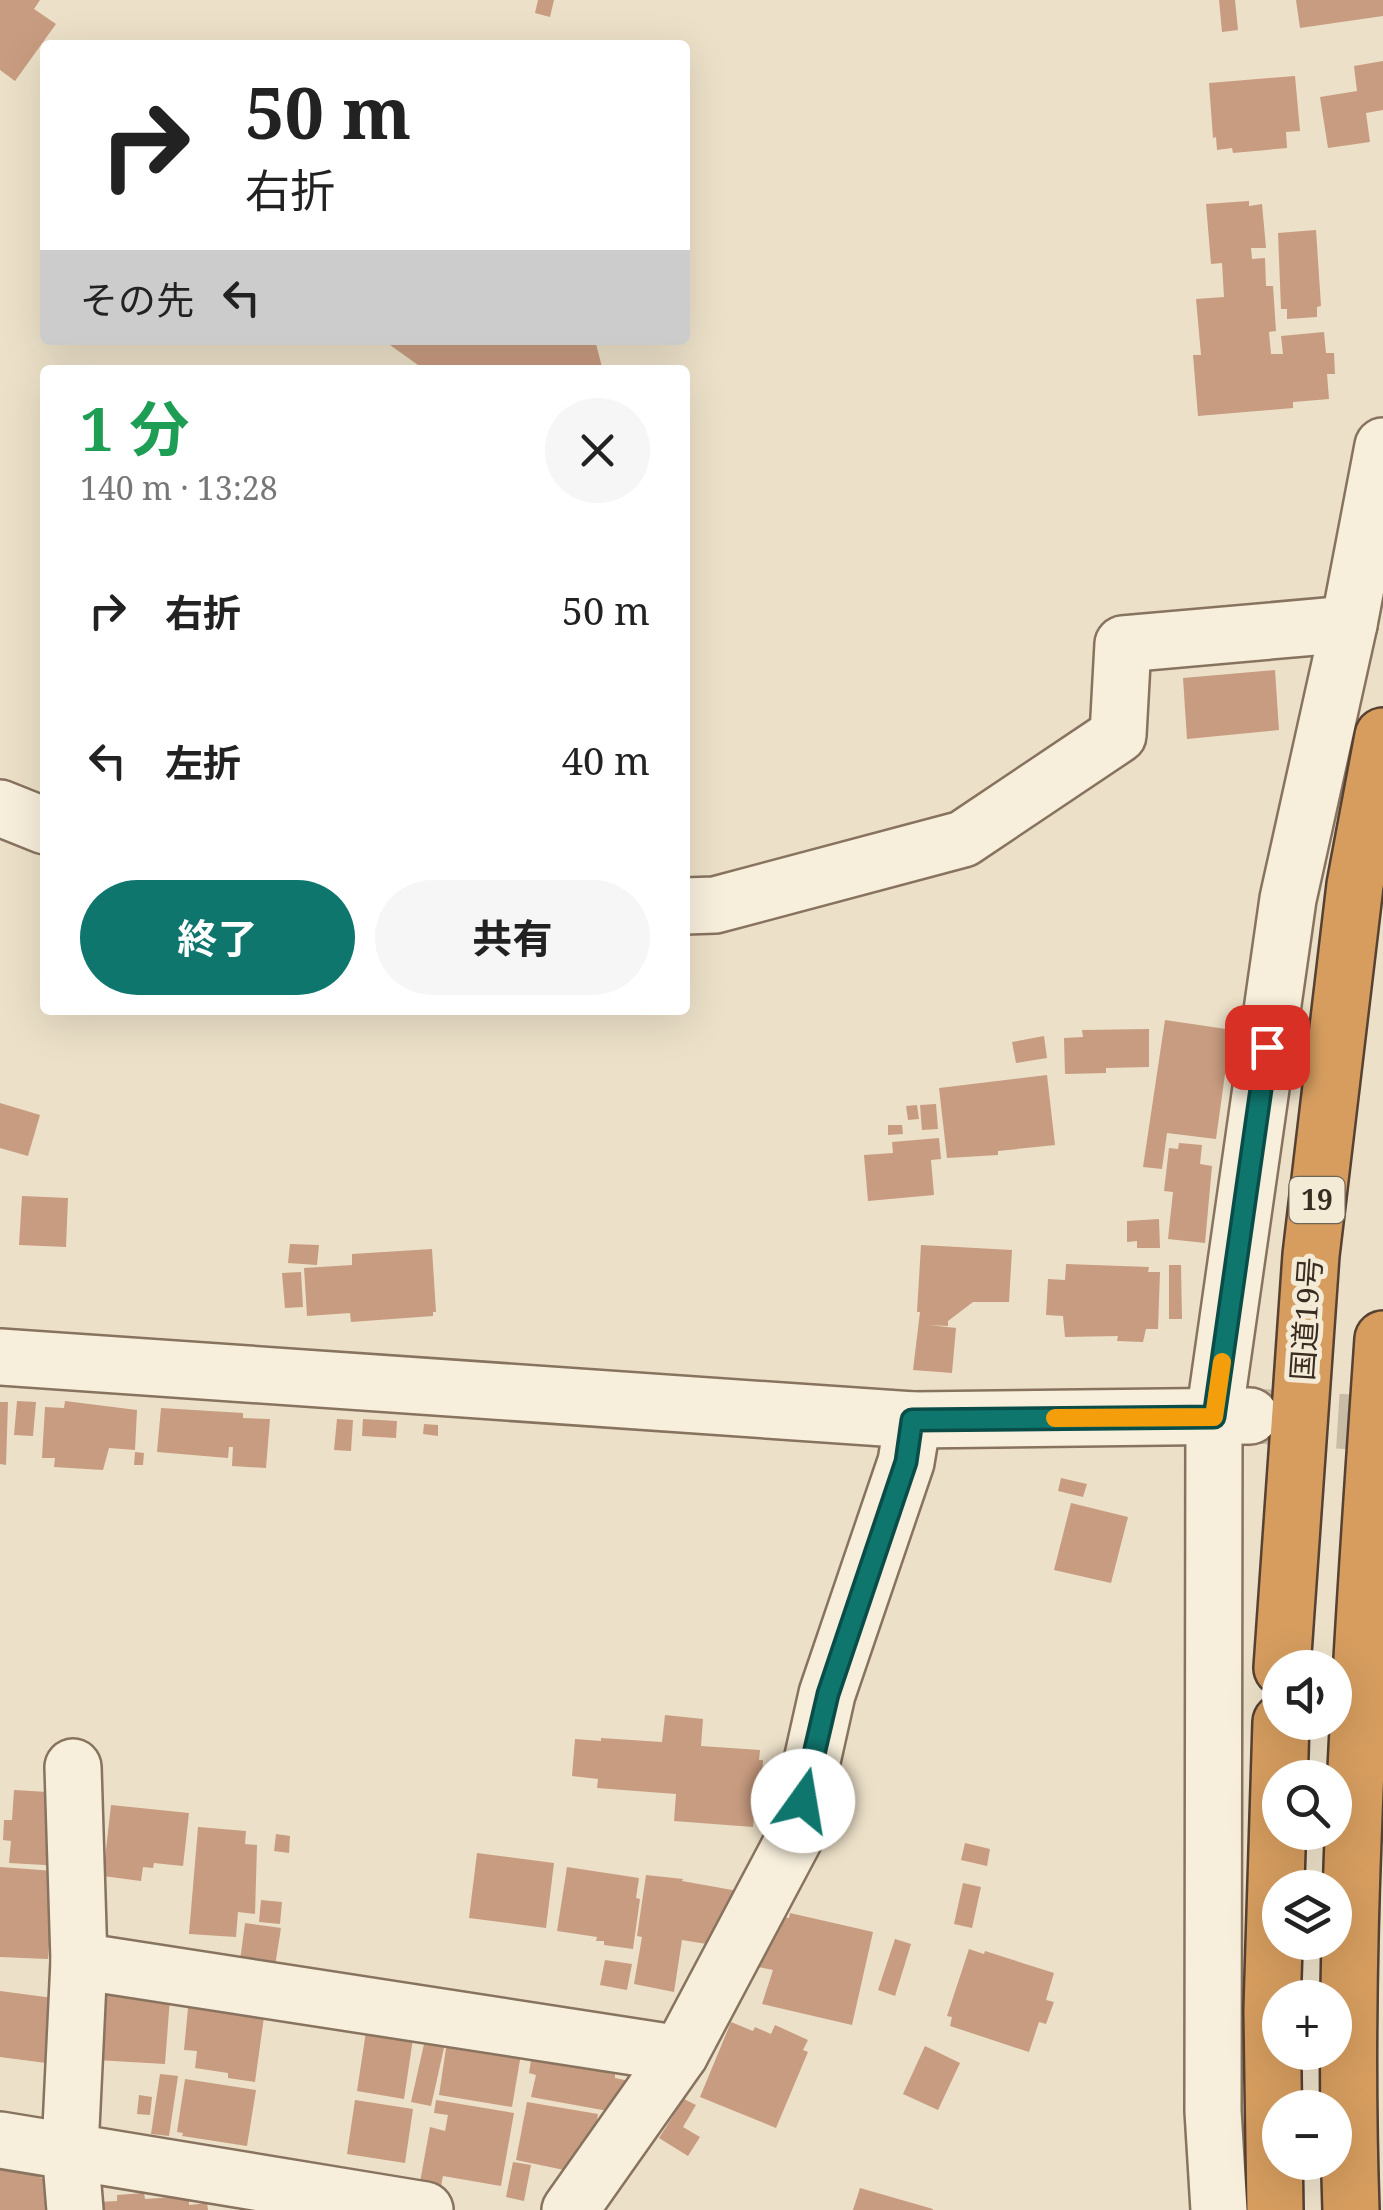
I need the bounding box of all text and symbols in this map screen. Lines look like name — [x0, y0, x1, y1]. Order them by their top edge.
text: 50 m — [245, 64, 411, 160]
icon: right — [80, 80, 210, 210]
text: 右折 — [245, 159, 335, 220]
icon: left — [214, 270, 269, 325]
text: その先 — [80, 273, 194, 325]
text: 1 分 — [80, 387, 190, 469]
button: close — [545, 398, 650, 503]
text: 140 m · 13:28 — [80, 466, 278, 509]
icon: right — [80, 583, 135, 638]
text: 50 m — [562, 584, 650, 636]
text: 右折 — [165, 586, 241, 638]
icon: left — [80, 733, 135, 788]
text: 40 m — [562, 734, 650, 786]
text: 左折 — [165, 736, 241, 788]
button: 終了 — [80, 880, 355, 995]
button: 共有 — [375, 880, 650, 995]
pin — [1225, 1005, 1310, 1090]
icon: arrive — [1240, 1020, 1295, 1075]
road number: 19 — [1290, 1177, 1344, 1223]
street label: 国道19号 — [1281, 1256, 1330, 1382]
map controls — [1262, 1650, 1352, 2180]
button: sound — [1262, 1650, 1352, 1740]
position arrow — [751, 1749, 855, 1853]
button: search — [1262, 1760, 1352, 1850]
button: layers — [1262, 1870, 1352, 1960]
button: + — [1262, 1980, 1352, 2070]
button: − — [1262, 2090, 1352, 2180]

